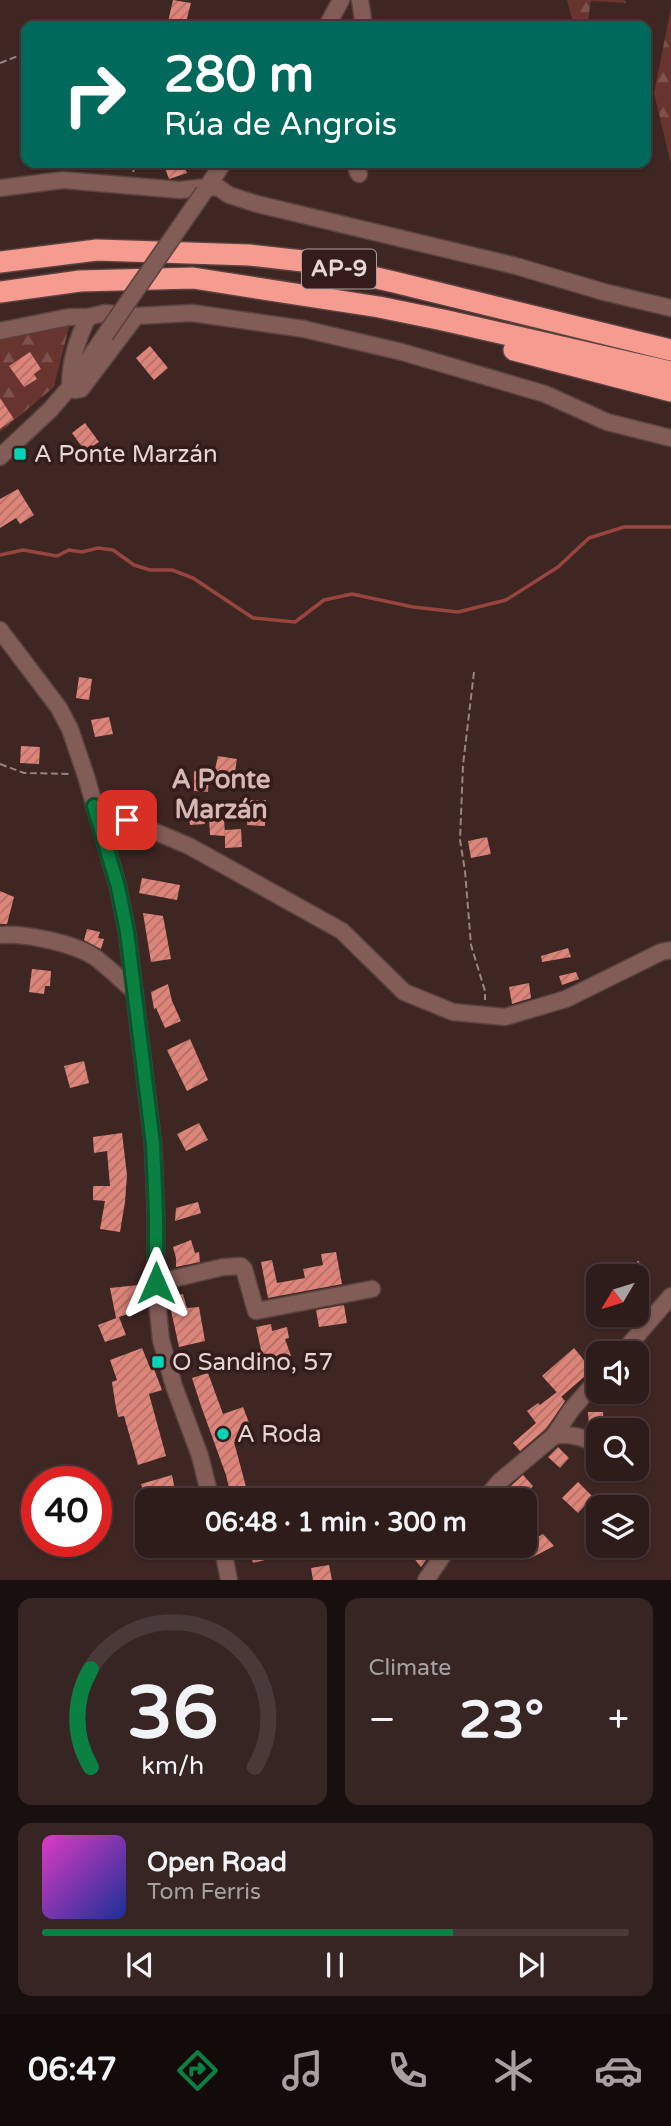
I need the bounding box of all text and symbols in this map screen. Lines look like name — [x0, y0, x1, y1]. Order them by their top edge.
text: 280 m — [164, 46, 314, 105]
icon: right — [49, 49, 140, 140]
text: Rúa de Angrois — [164, 106, 397, 144]
road number: AP-9 — [302, 250, 376, 288]
place label: A Ponte Marzán — [34, 440, 218, 469]
marker: A Ponte Marzán — [12, 446, 28, 462]
district label: A Ponte Marzán — [171, 764, 271, 825]
pin — [97, 790, 157, 850]
icon: arrive — [108, 801, 146, 839]
position arrow — [119, 1246, 193, 1320]
north arrow — [586, 1264, 649, 1326]
map controls — [586, 1264, 649, 1558]
button: sound — [586, 1341, 649, 1404]
place label: O Sandino, 57 — [172, 1348, 333, 1377]
marker: O Sandino, 57 — [150, 1354, 166, 1370]
button: search — [586, 1418, 649, 1481]
place label: A Roda — [237, 1420, 321, 1449]
marker: A Roda — [215, 1426, 231, 1442]
speed limit sign: 40 — [21, 1466, 112, 1557]
button: layers — [586, 1495, 649, 1558]
text: 06:48 · 1 min · 300 m — [205, 1507, 467, 1538]
text: Climate — [369, 1654, 451, 1682]
text: 36 — [127, 1671, 218, 1759]
text: 23° — [459, 1689, 544, 1752]
text: − — [369, 1697, 396, 1743]
text: + — [608, 1697, 629, 1743]
text: km/h — [141, 1751, 204, 1781]
text: Open Road — [147, 1847, 287, 1878]
text: Tom Ferris — [147, 1878, 261, 1906]
icon: previous — [121, 1946, 159, 1984]
icon: pause — [316, 1946, 354, 1984]
icon: next — [512, 1946, 550, 1984]
icon: directions — [173, 2046, 222, 2095]
icon: music — [278, 2046, 327, 2095]
icon: phone — [383, 2046, 432, 2095]
icon: climate — [489, 2046, 538, 2095]
icon: car — [594, 2046, 643, 2095]
text: 06:47 — [28, 2051, 117, 2089]

